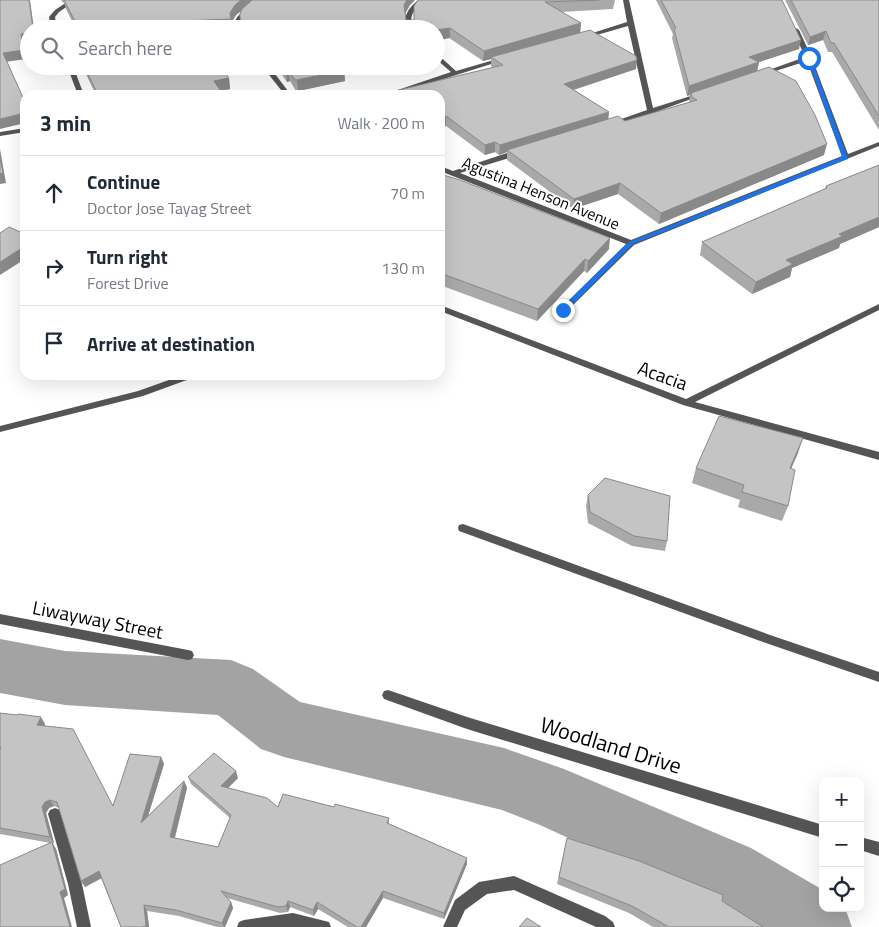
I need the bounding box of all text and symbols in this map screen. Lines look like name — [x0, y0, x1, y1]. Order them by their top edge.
search box — [20, 20, 445, 75]
text: Search here — [78, 33, 172, 62]
icon: search — [38, 34, 66, 62]
route start — [798, 47, 821, 70]
text: 3 min — [40, 107, 91, 139]
text: Walk · 200 m — [337, 111, 425, 135]
street label: Agustina Henson Avenue — [459, 150, 623, 236]
text: Continue — [87, 167, 160, 196]
icon: ahead — [40, 179, 68, 207]
text: 70 m — [390, 181, 425, 205]
text: Doctor Jose Tayag Street — [87, 196, 251, 220]
text: Turn right — [87, 242, 168, 271]
icon: right — [40, 254, 68, 282]
text: 130 m — [381, 256, 425, 280]
text: Forest Drive — [87, 271, 169, 295]
route end — [552, 299, 575, 322]
icon: arrive — [40, 329, 68, 357]
text: Arrive at destination — [87, 329, 255, 358]
street label: Acacia — [634, 353, 692, 398]
street label: Liwayway Street — [30, 592, 166, 646]
street label: Woodland Drive — [536, 707, 686, 783]
map controls — [819, 777, 864, 912]
button: + — [819, 777, 864, 822]
button: − — [819, 822, 864, 867]
button: locate — [819, 867, 864, 912]

